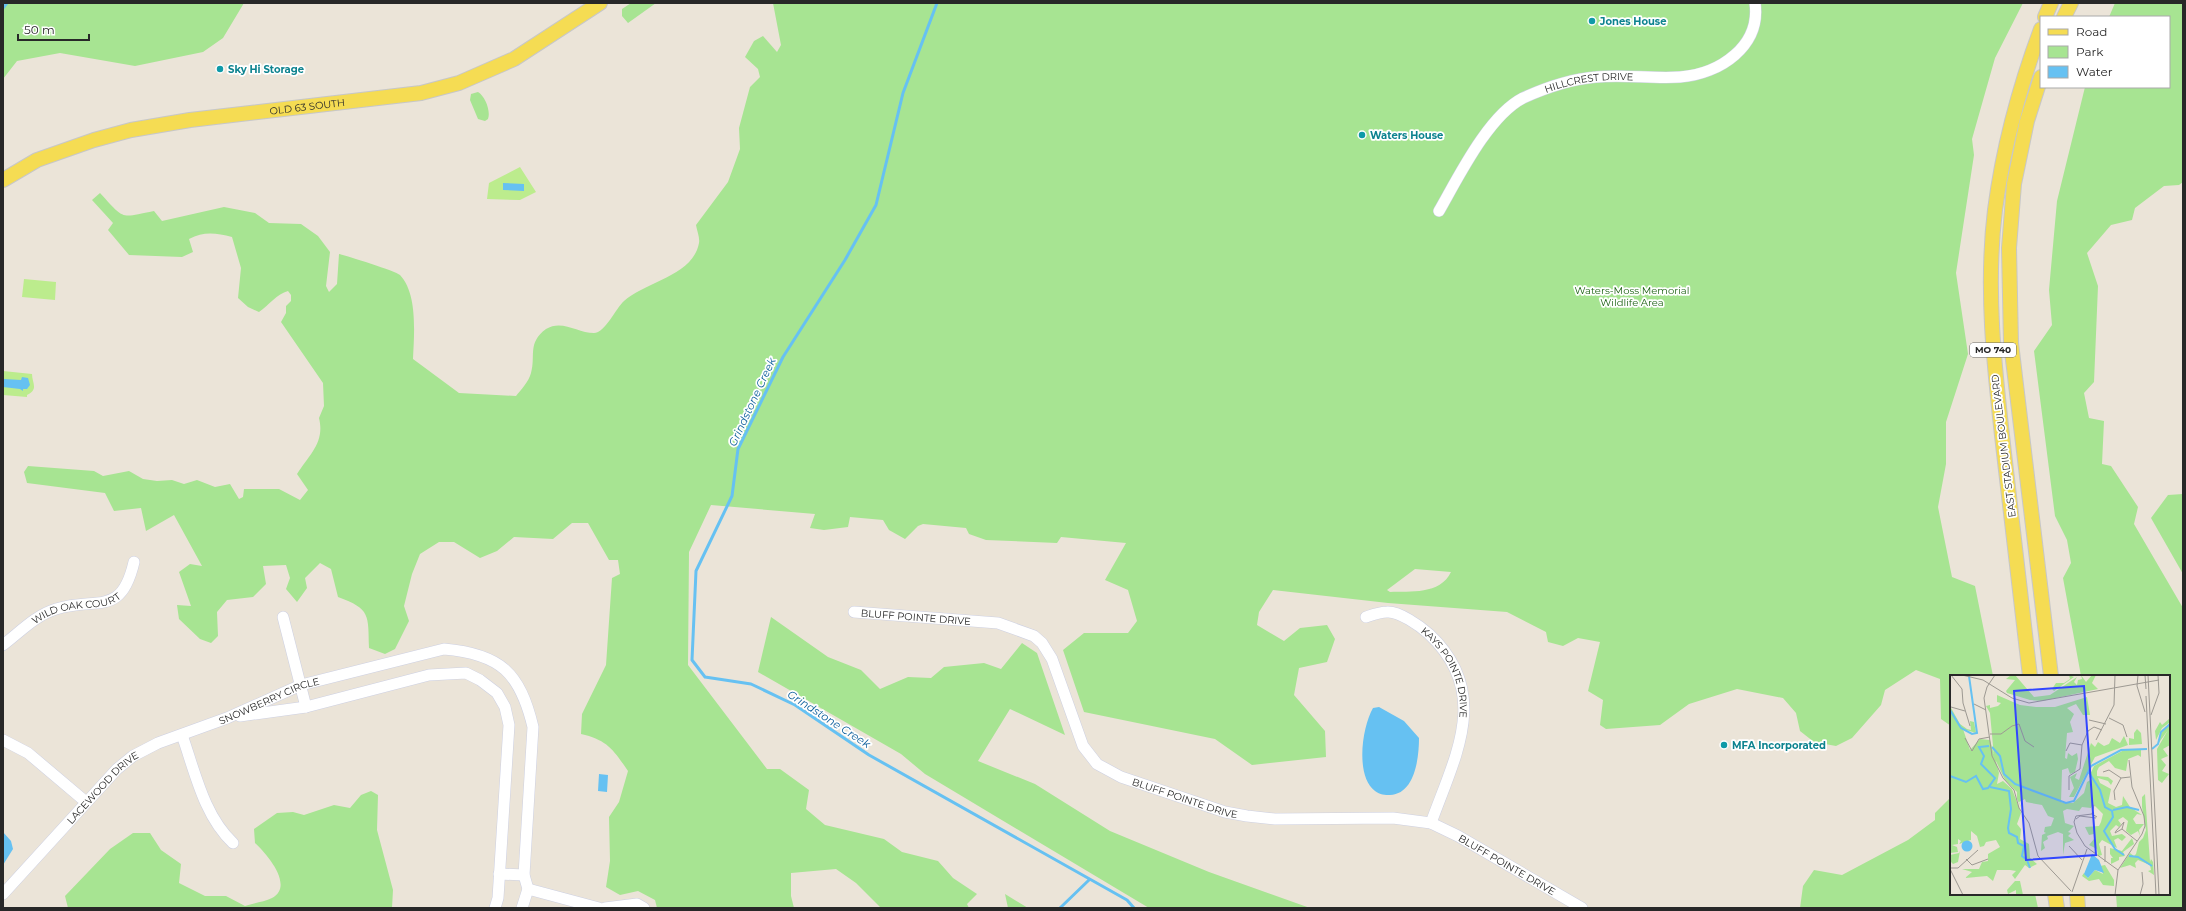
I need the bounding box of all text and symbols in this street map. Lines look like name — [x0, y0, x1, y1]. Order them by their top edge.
place label: Jones House — [1599, 15, 1666, 28]
scale bar — [18, 16, 89, 42]
marker: Jones House — [1587, 16, 1597, 26]
legend — [2040, 16, 2170, 88]
text: 50 m — [24, 22, 55, 37]
text: Road — [2076, 24, 2107, 39]
text: Park — [2076, 44, 2104, 59]
place label: Sky Hi Storage — [228, 63, 304, 76]
marker: Sky Hi Storage — [215, 64, 225, 74]
text: Water — [2076, 64, 2113, 79]
street label: HILLCREST DRIVE — [1543, 70, 1634, 96]
street label: OLD 63 SOUTH — [269, 96, 346, 118]
place label: Waters House — [1370, 129, 1443, 142]
marker: Waters House — [1357, 130, 1367, 140]
park label: Waters-Moss Memorial Wildlife Area — [1575, 284, 1689, 309]
road number: MO 740 — [1970, 343, 2016, 357]
water label: Grindstone Creek — [725, 355, 779, 449]
street label: EAST STADIUM BOULEVARD — [1988, 374, 2019, 518]
street label: WILD OAK COURT — [29, 590, 124, 627]
street label: BLUFF POINTE DRIVE — [860, 607, 972, 628]
street label: KAYS POINTE DRIVE — [1418, 624, 1470, 719]
street label: SNOWBERRY CIRCLE — [217, 675, 321, 727]
inset map — [1950, 675, 2170, 895]
water label: Grindstone Creek — [785, 687, 874, 751]
place label: MFA Incorporated — [1732, 739, 1826, 752]
marker: MFA Incorporated — [1719, 740, 1729, 750]
street label: LACEWOOD DRIVE — [64, 748, 141, 827]
street label: BLUFF POINTE DRIVE — [1130, 775, 1239, 821]
street label: BLUFF POINTE DRIVE — [1456, 832, 1558, 898]

